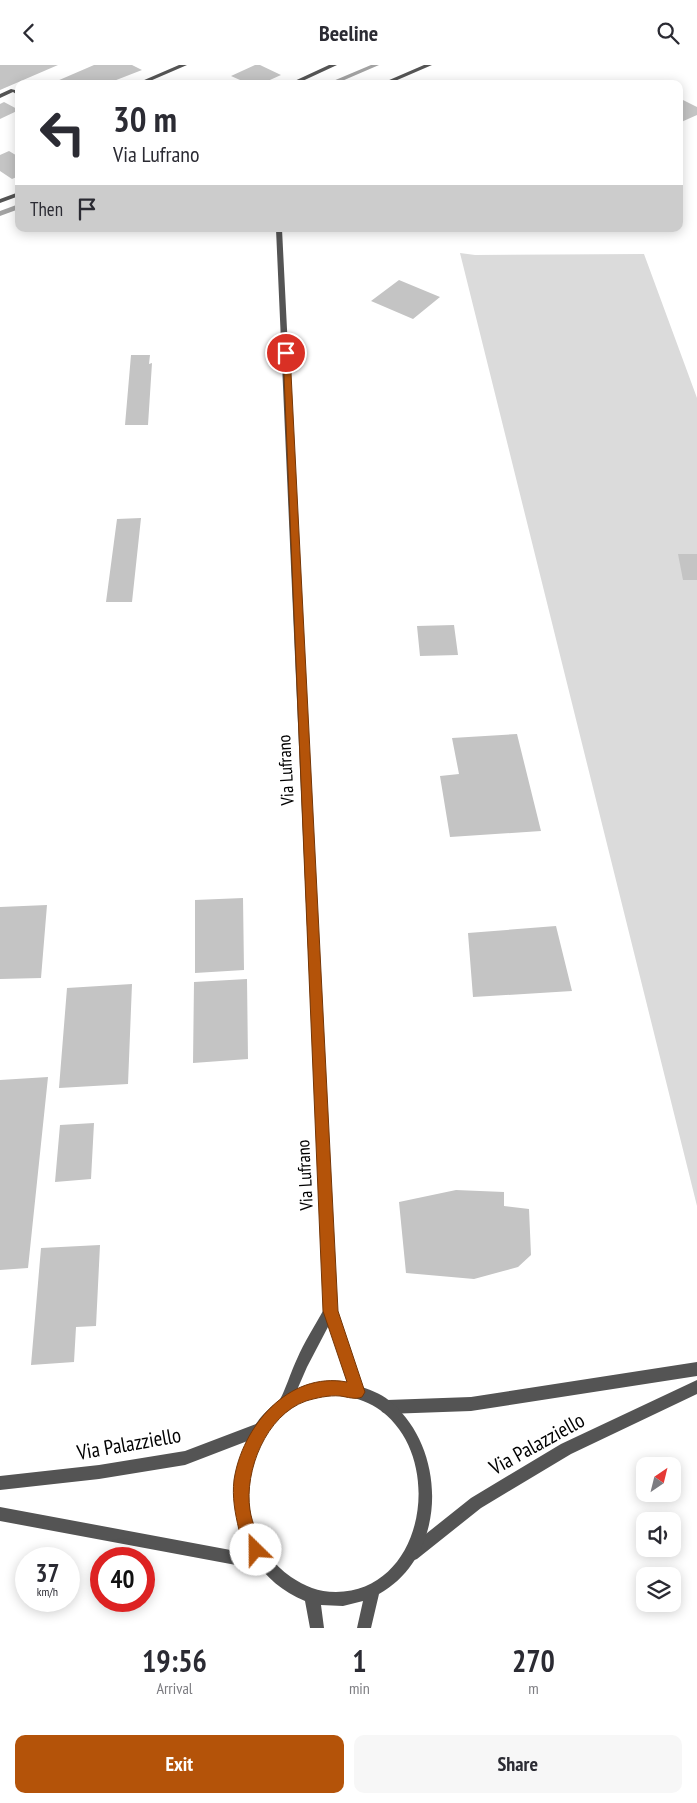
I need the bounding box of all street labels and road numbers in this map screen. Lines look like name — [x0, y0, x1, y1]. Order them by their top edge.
street label: Via Lufrano — [272, 734, 299, 807]
street label: Via Lufrano — [291, 1139, 318, 1212]
street label: Via Palazziello — [483, 1406, 589, 1481]
street label: Via Palazziello — [74, 1421, 183, 1466]

